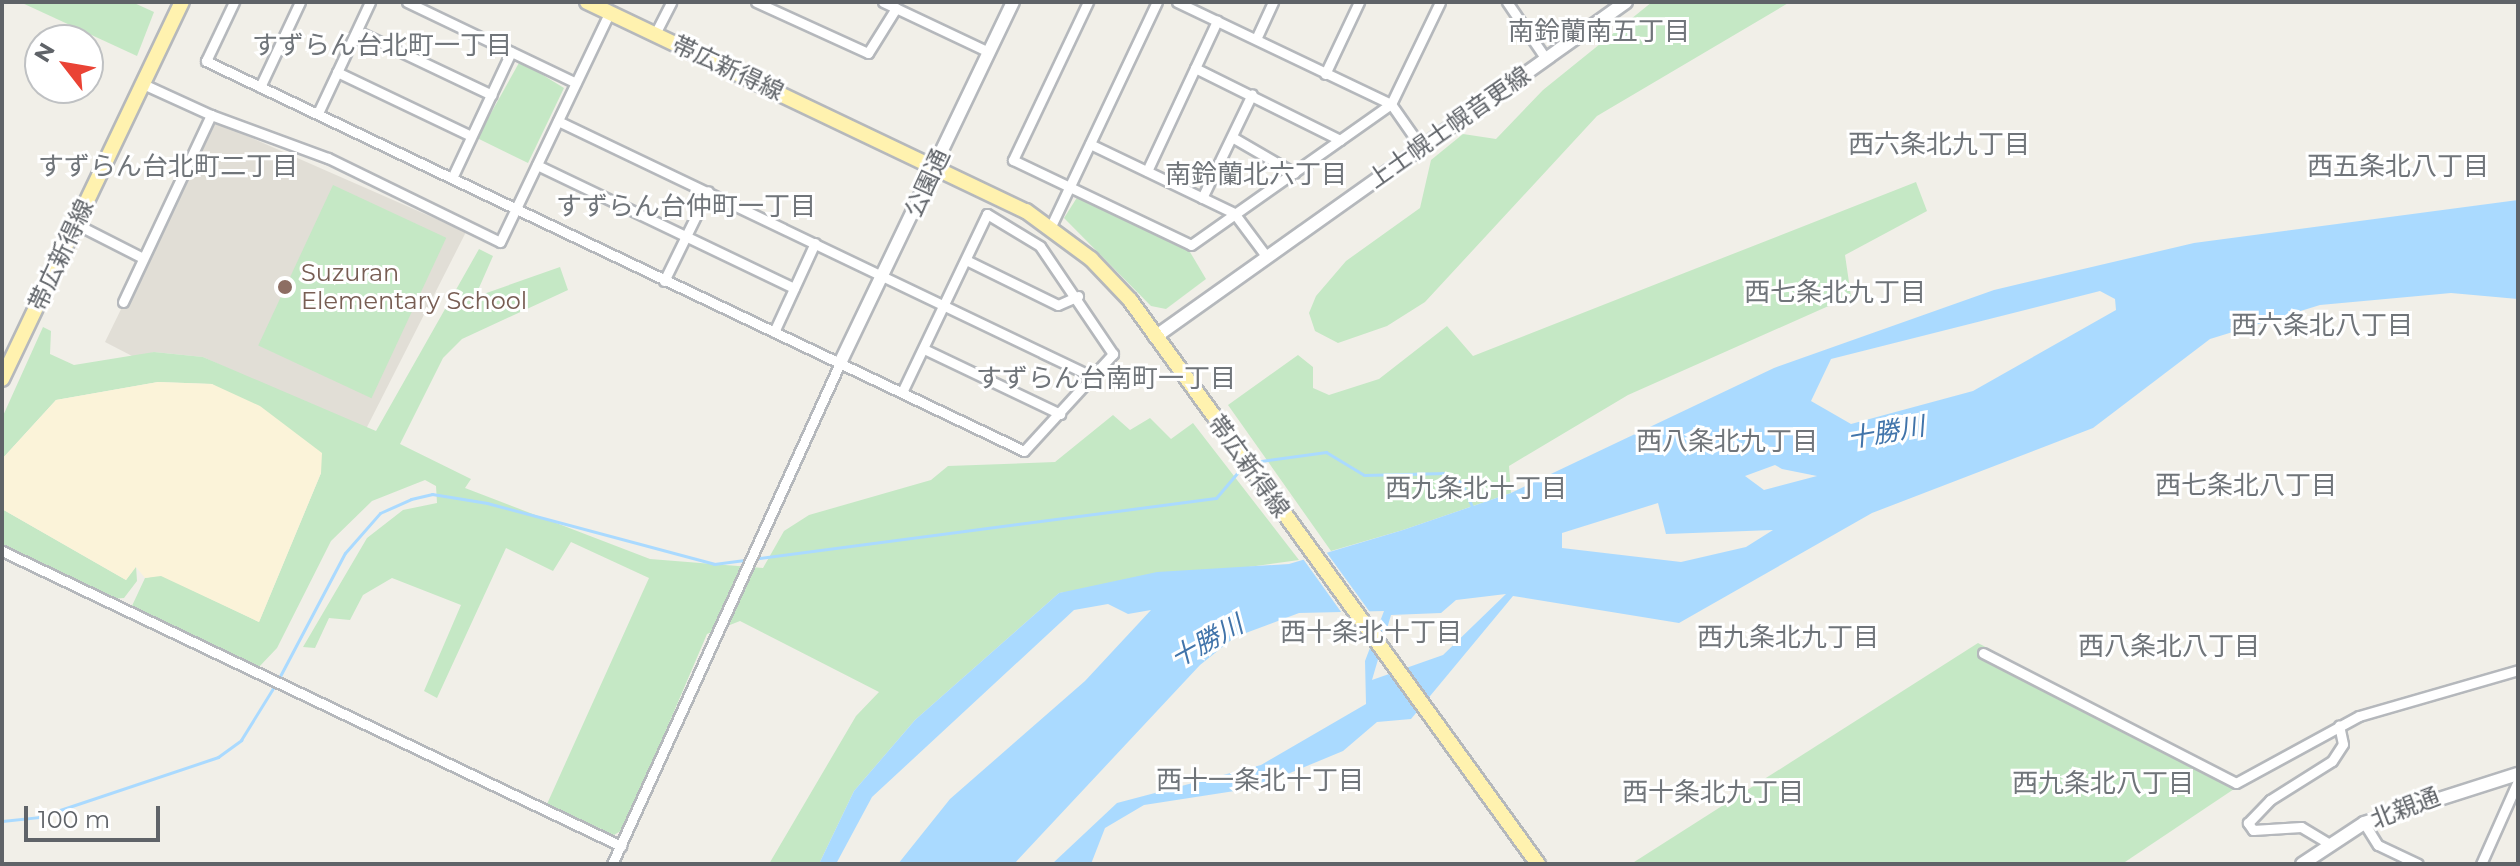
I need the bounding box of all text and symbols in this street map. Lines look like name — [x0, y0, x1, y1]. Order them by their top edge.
district label: 南鈴蘭南五丁目 — [1508, 16, 1690, 48]
north arrow — [24, 24, 104, 104]
district label: すずらん台北町一丁目 — [252, 30, 512, 62]
street label: 帯広新得線 — [668, 30, 788, 106]
text: N — [29, 38, 61, 67]
street label: 上士幌士幌音更線 — [1362, 60, 1536, 194]
district label: 西六条北九丁目 — [1848, 129, 2030, 161]
street label: 公園通 — [899, 144, 955, 222]
district label: すずらん台北町二丁目 — [38, 151, 298, 183]
district label: 西五条北八丁目 — [2307, 151, 2489, 183]
district label: 南鈴蘭北六丁目 — [1165, 159, 1347, 191]
district label: すずらん台仲町一丁目 — [556, 191, 816, 223]
street label: 帯広新得線 — [23, 195, 99, 315]
place label: Suzuran Elementary School — [301, 259, 527, 315]
district label: 西七条北九丁目 — [1744, 277, 1926, 309]
marker: Suzuran Elementary School — [276, 278, 294, 296]
district label: 西六条北八丁目 — [2231, 310, 2413, 342]
district label: すずらん台南町一丁目 — [976, 363, 1236, 395]
street label: 帯広新得線 — [1202, 409, 1296, 523]
water label: 十勝川 — [1845, 411, 1927, 455]
district label: 西八条北九丁目 — [1636, 426, 1818, 458]
district label: 西七条北八丁目 — [2155, 470, 2337, 502]
district label: 西九条北十丁目 — [1385, 473, 1567, 505]
water label: 十勝川 — [1165, 609, 1249, 675]
district label: 西十条北十丁目 — [1280, 617, 1462, 649]
district label: 西九条北九丁目 — [1697, 622, 1879, 654]
district label: 西八条北八丁目 — [2078, 631, 2260, 663]
district label: 西十一条北十丁目 — [1156, 765, 1364, 797]
district label: 西九条北八丁目 — [2012, 768, 2194, 800]
district label: 西十条北九丁目 — [1622, 777, 1804, 809]
street label: 北親通 — [2366, 782, 2444, 834]
scale bar — [28, 790, 164, 840]
text: 100 m — [38, 805, 110, 834]

